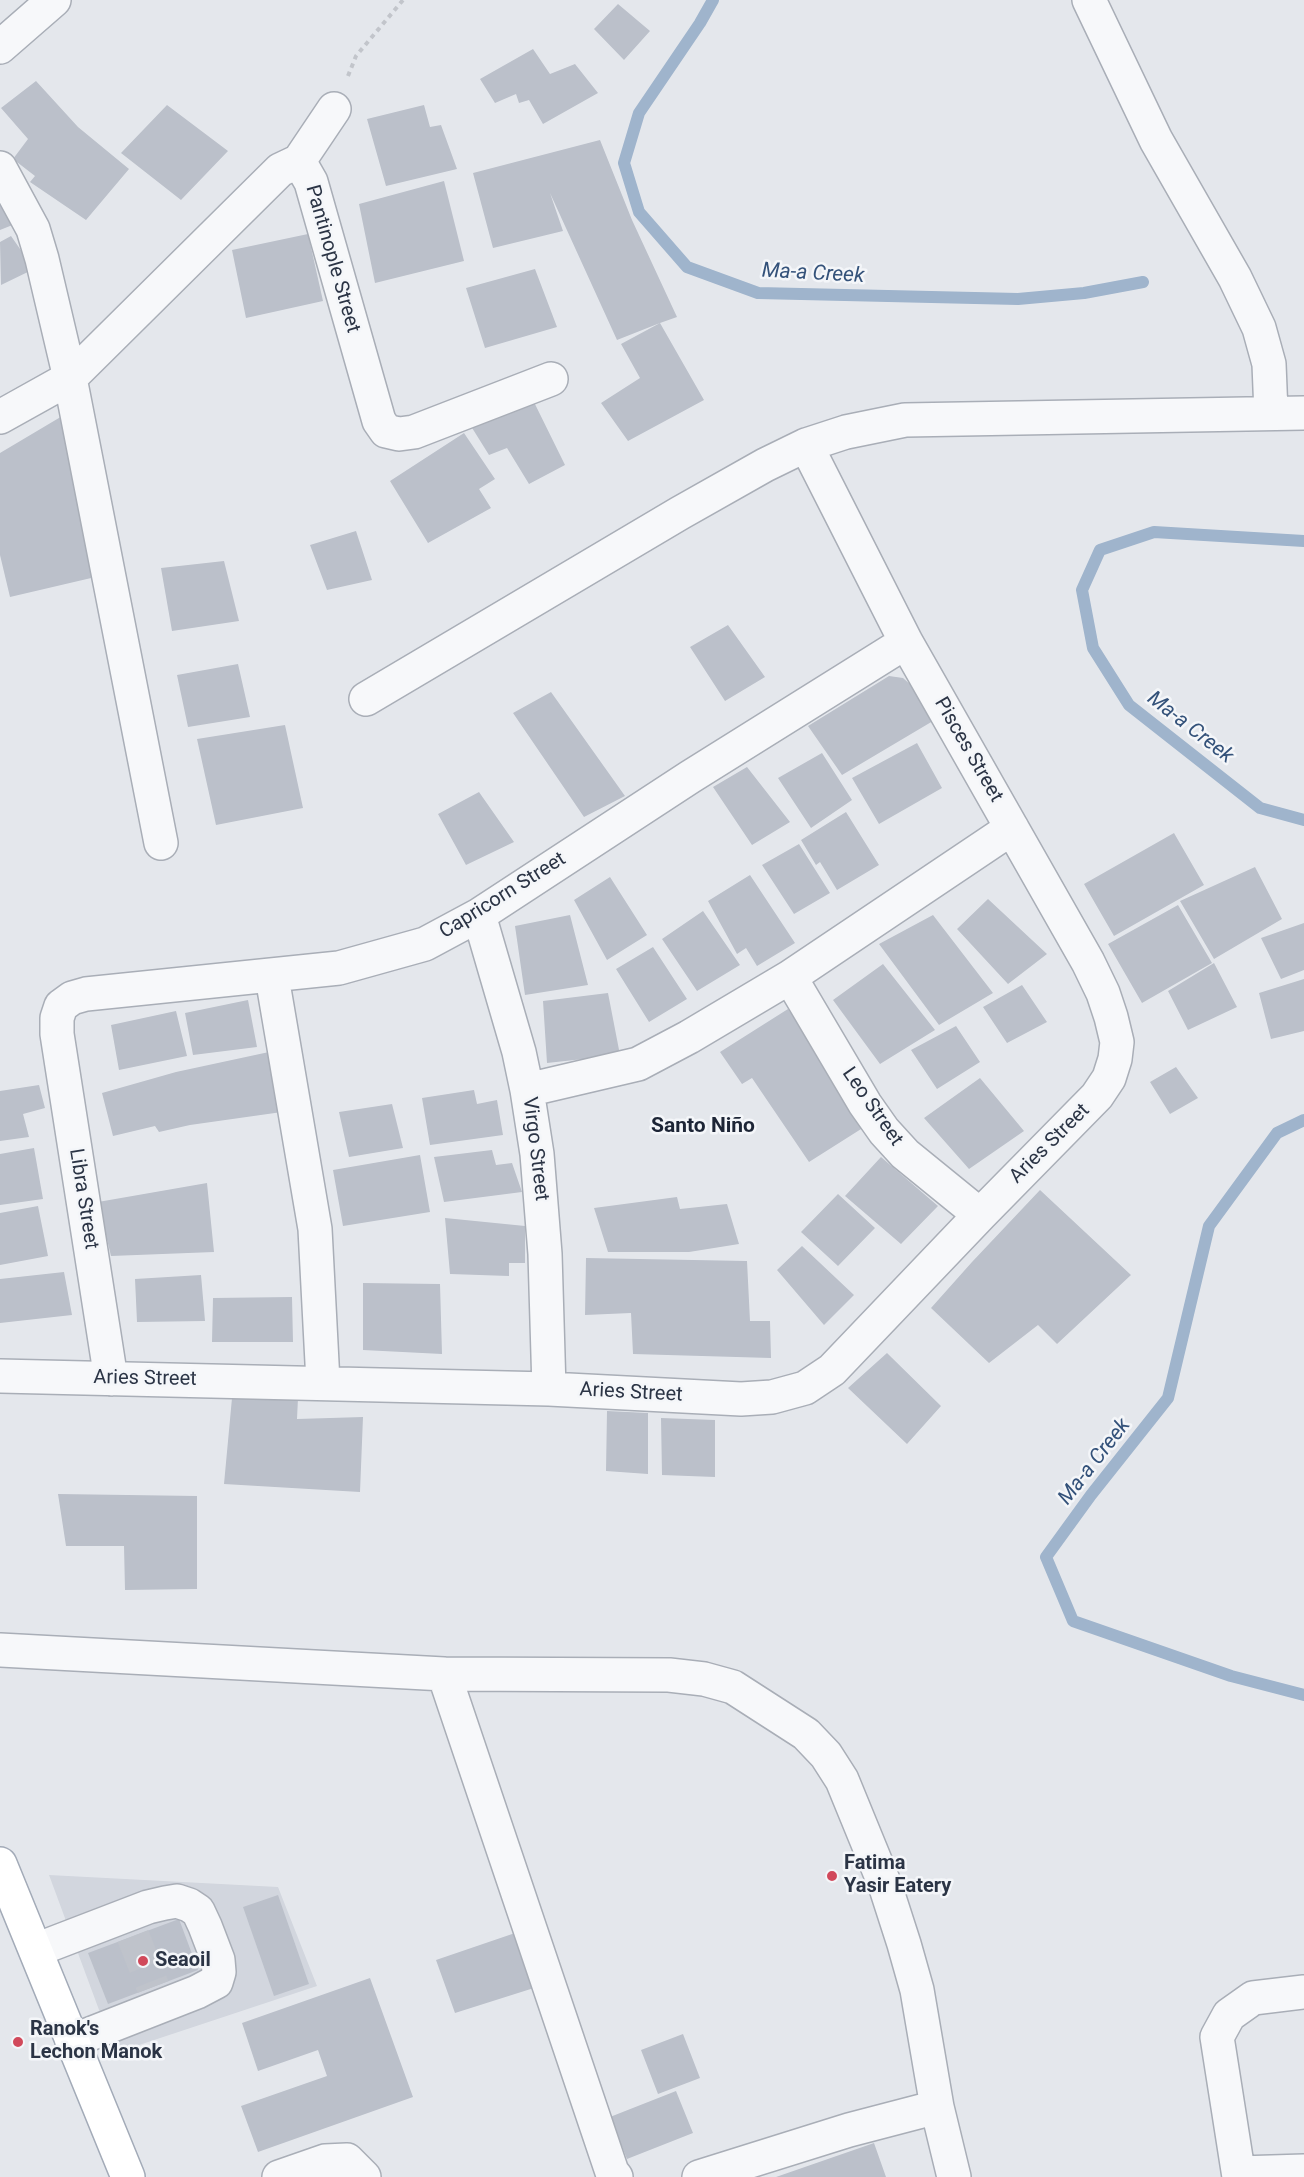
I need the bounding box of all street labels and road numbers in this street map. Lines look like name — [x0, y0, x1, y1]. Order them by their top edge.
street label: Pantinople Street — [299, 182, 365, 336]
street label: Pisces Street — [928, 693, 1008, 807]
street label: Capricorn Street — [436, 848, 570, 944]
street label: Leo Street — [836, 1063, 908, 1151]
street label: Virgo Street — [517, 1096, 553, 1202]
street label: Aries Street — [1005, 1099, 1095, 1189]
street label: Libra Street — [63, 1147, 103, 1251]
street label: Aries Street — [93, 1366, 197, 1392]
street label: Aries Street — [579, 1378, 683, 1408]

